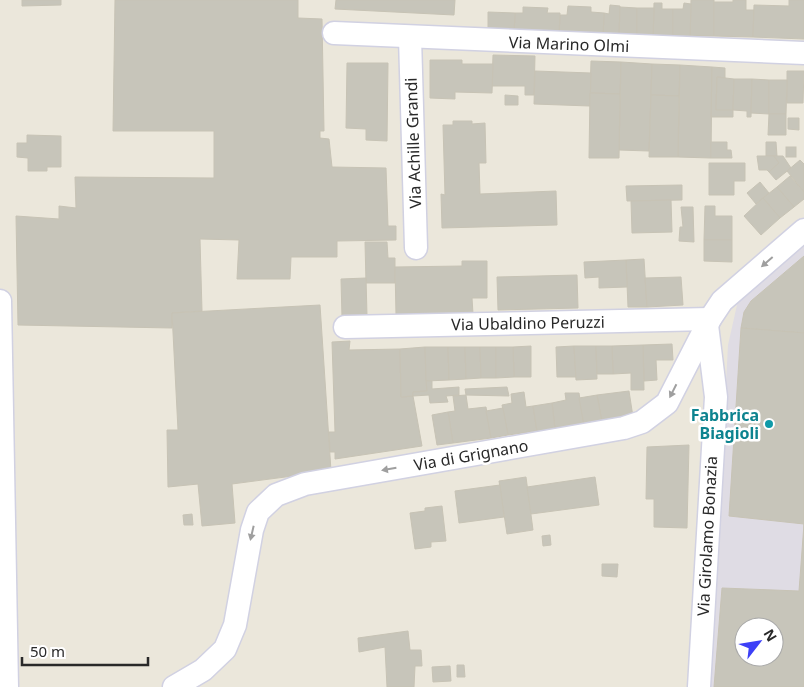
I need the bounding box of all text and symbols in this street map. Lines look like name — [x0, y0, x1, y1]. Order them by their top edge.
street label: Via Marino Olmi — [508, 31, 630, 57]
street label: Via Achille Grandi — [400, 77, 426, 209]
one-way arrow — [761, 256, 773, 267]
street label: Via Ubaldino Peruzzi — [451, 311, 605, 335]
one-way arrow — [669, 384, 677, 399]
place label: Fabbrica Biagioli — [691, 404, 759, 444]
marker: Fabbrica Biagioli — [763, 418, 775, 430]
street label: Via di Grignano — [412, 434, 530, 476]
street label: Via Girolamo Bonazia — [692, 455, 722, 617]
one-way arrow — [380, 466, 396, 474]
one-way arrow — [248, 525, 256, 540]
north arrow — [734, 617, 784, 667]
text: N — [759, 625, 782, 645]
scale bar — [22, 634, 149, 666]
text: 50 m — [30, 641, 65, 661]

